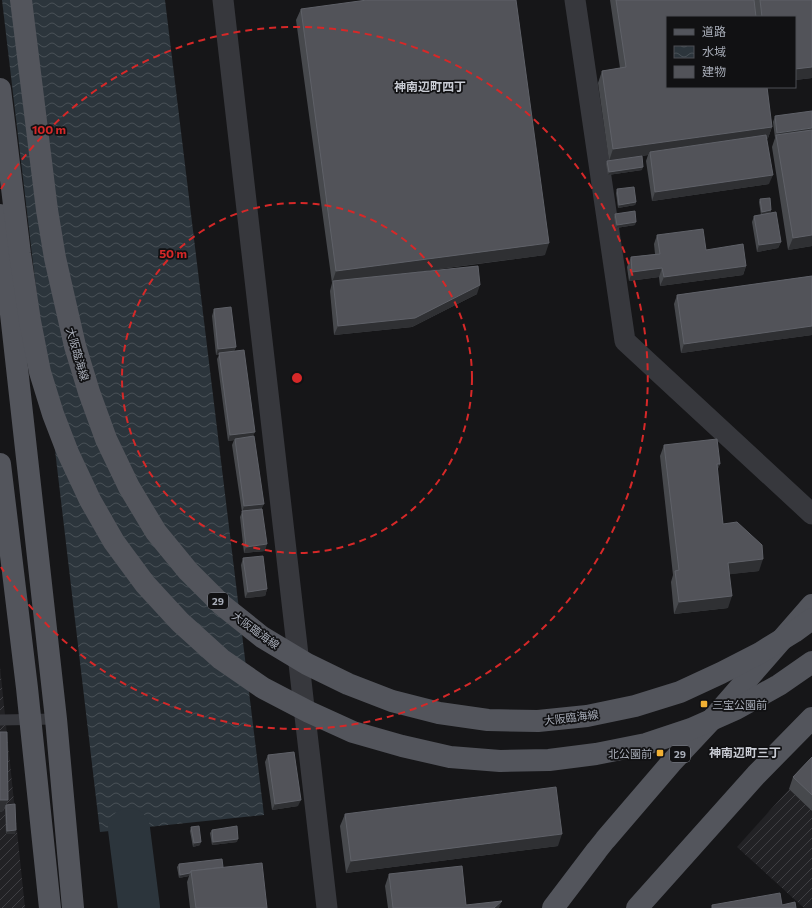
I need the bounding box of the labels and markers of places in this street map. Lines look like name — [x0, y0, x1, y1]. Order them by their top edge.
centre of rings — [290, 371, 304, 385]
place label: 三宝公園前 — [712, 698, 767, 711]
marker: 三宝公園前 — [699, 699, 709, 709]
place label: 北公園前 — [608, 747, 652, 760]
marker: 北公園前 — [655, 748, 665, 758]

